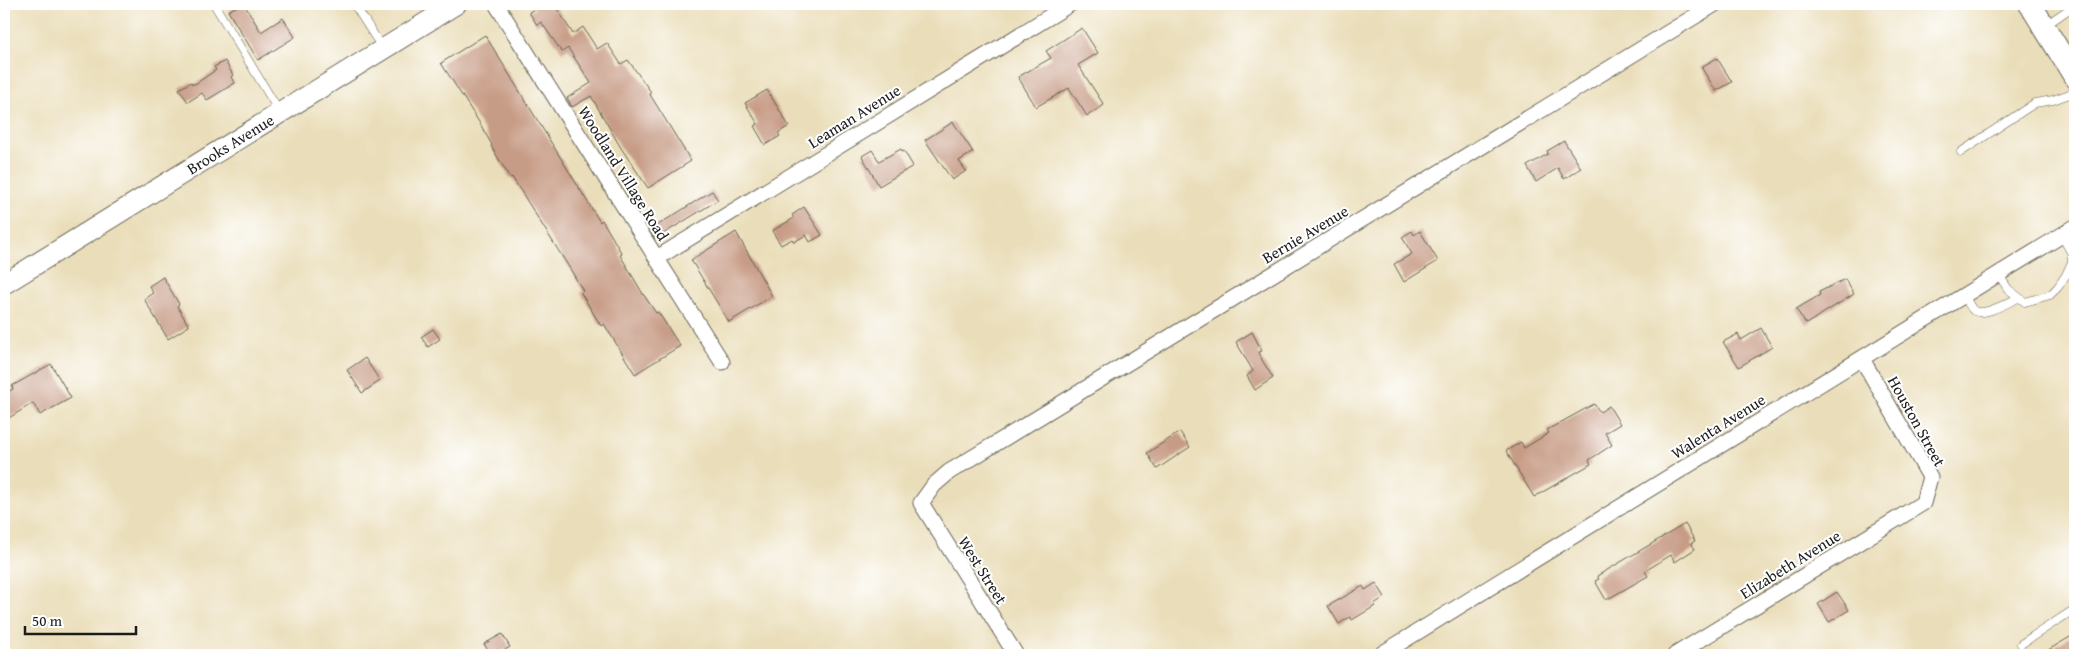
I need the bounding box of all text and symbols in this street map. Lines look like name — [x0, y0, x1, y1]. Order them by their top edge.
street label: Leaman Avenue — [803, 78, 905, 154]
street label: Woodland Village Road — [573, 101, 675, 245]
street label: Brooks Avenue — [182, 108, 279, 180]
street label: Bernie Avenue — [1257, 199, 1353, 269]
street label: Houston Street — [1882, 371, 1952, 471]
street label: Walenta Avenue — [1666, 387, 1770, 465]
street label: Elizabeth Avenue — [1735, 523, 1845, 605]
street label: West Street — [953, 531, 1014, 609]
scale bar — [25, 604, 136, 636]
text: 50 m — [32, 610, 63, 631]

